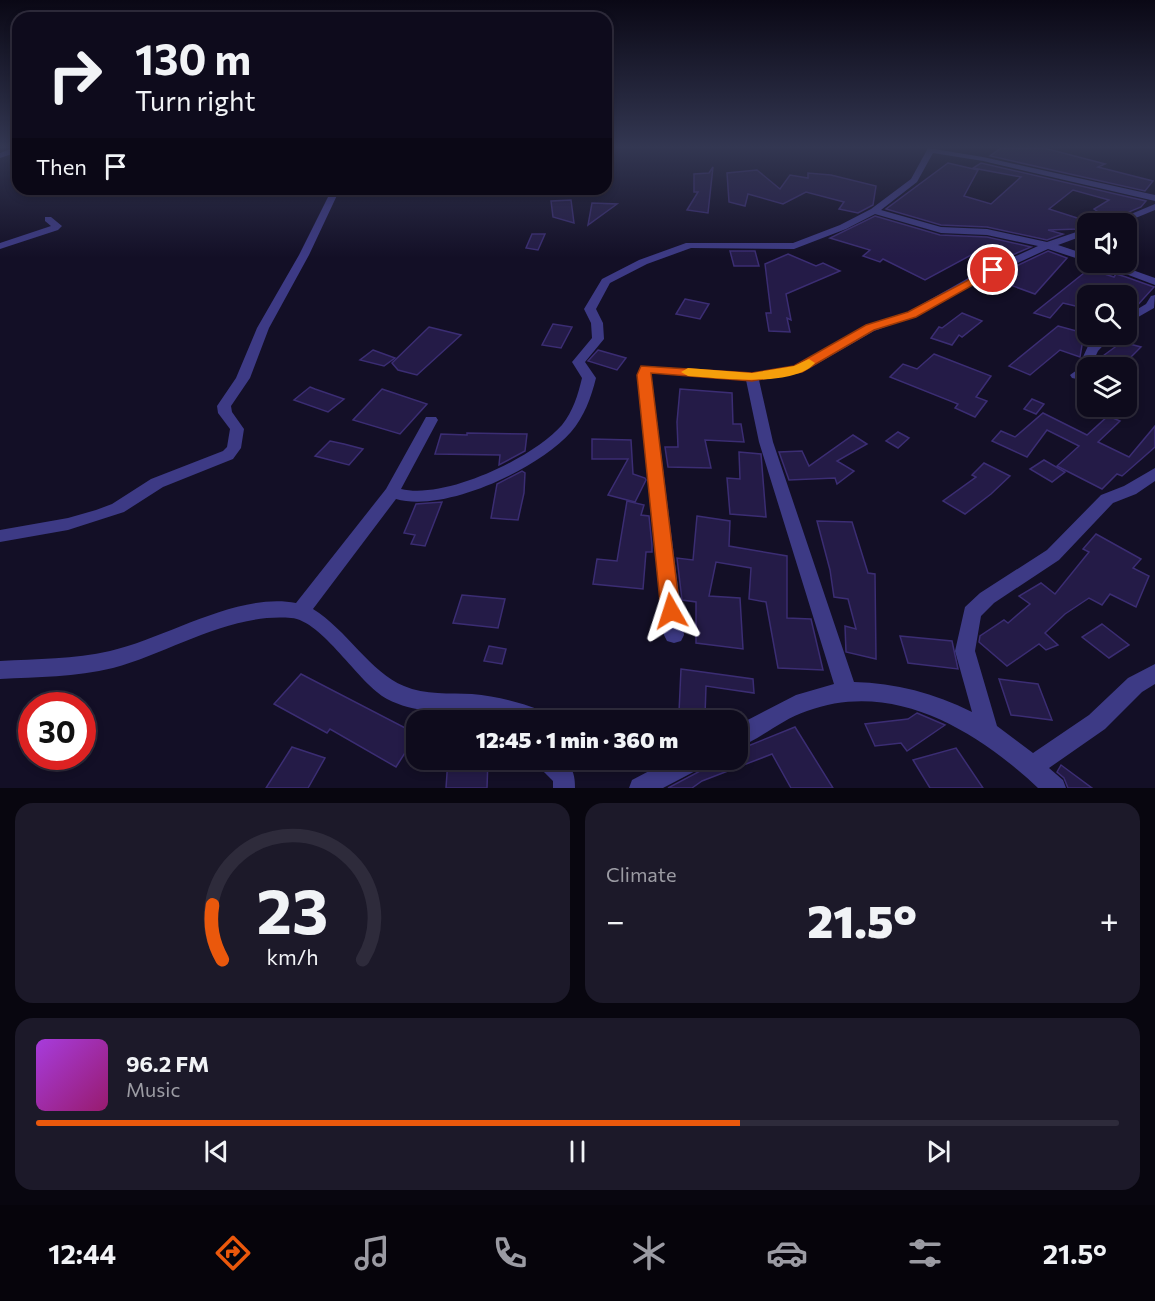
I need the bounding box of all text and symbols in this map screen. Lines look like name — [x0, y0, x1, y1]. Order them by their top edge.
text: 130 m — [135, 32, 251, 84]
icon: right — [36, 36, 114, 114]
text: Turn right — [135, 84, 255, 117]
icon: arrive — [99, 150, 132, 183]
text: Then — [36, 153, 87, 180]
map controls — [1077, 213, 1137, 417]
button: sound — [1077, 213, 1137, 273]
pin — [967, 244, 1018, 295]
icon: arrive — [976, 253, 1009, 286]
button: search — [1077, 285, 1137, 345]
button: layers — [1077, 357, 1137, 417]
position arrow — [639, 579, 703, 643]
speed limit sign: 30 — [18, 692, 96, 770]
text: 12:45 · 1 min · 360 m — [476, 726, 678, 753]
text: Climate — [606, 862, 676, 886]
text: 23 — [257, 871, 328, 947]
text: 21.5° — [807, 892, 917, 947]
text: − — [606, 899, 625, 940]
text: + — [1100, 899, 1119, 940]
text: km/h — [266, 943, 319, 969]
text: 96.2 FM — [126, 1050, 209, 1077]
text: Music — [126, 1077, 180, 1101]
icon: previous — [200, 1135, 233, 1168]
icon: pause — [561, 1135, 594, 1168]
icon: next — [922, 1135, 955, 1168]
icon: directions — [212, 1232, 254, 1274]
icon: music — [351, 1232, 393, 1274]
icon: phone — [489, 1232, 531, 1274]
icon: climate — [628, 1232, 670, 1274]
icon: car — [766, 1232, 808, 1274]
icon: filters — [904, 1232, 946, 1274]
text: 12:44 — [48, 1237, 116, 1270]
text: 21.5° — [1043, 1237, 1107, 1270]

